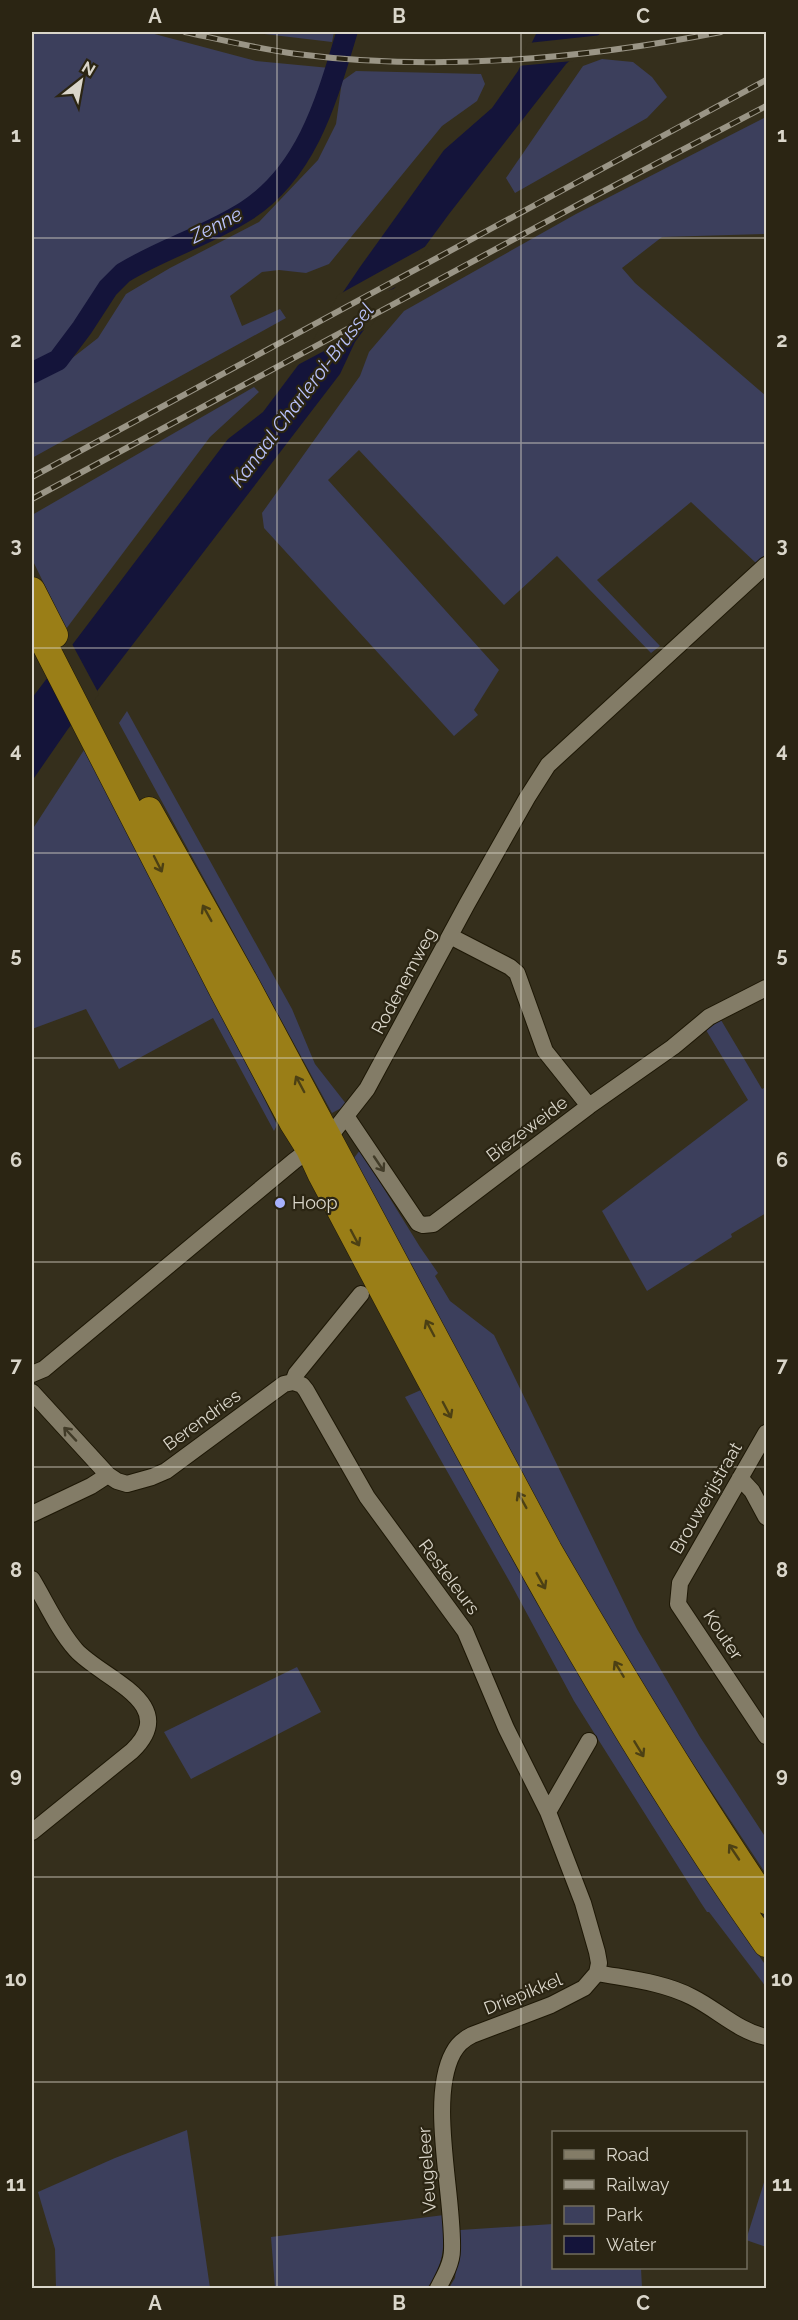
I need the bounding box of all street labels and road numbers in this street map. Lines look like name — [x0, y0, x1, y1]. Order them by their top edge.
street label: Rodenemweg — [367, 924, 440, 1037]
street label: Biezeweide — [482, 1091, 572, 1166]
street label: Berendries — [159, 1384, 245, 1455]
street label: Brouwerijstraat — [665, 1438, 746, 1557]
street label: Resteleurs — [414, 1535, 485, 1619]
street label: Kouter — [699, 1606, 748, 1664]
street label: Driepikkel — [481, 1968, 565, 2019]
street label: Veugeleer — [413, 2126, 440, 2214]

